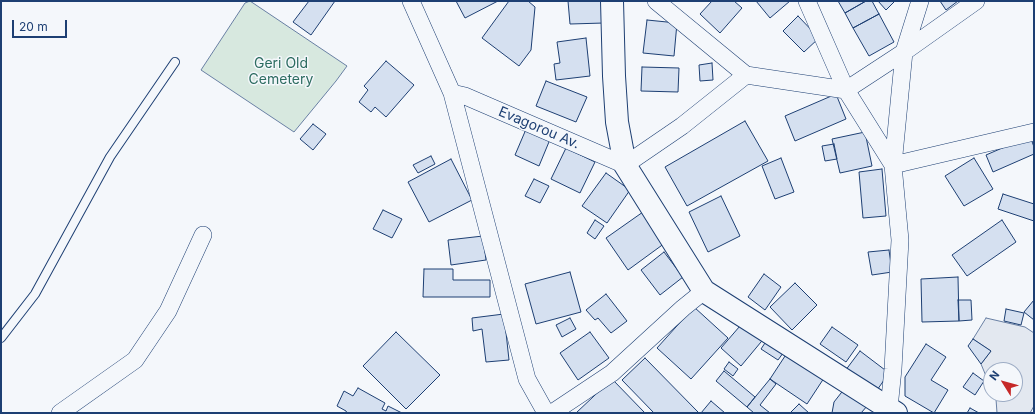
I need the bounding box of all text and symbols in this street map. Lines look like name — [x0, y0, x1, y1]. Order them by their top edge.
scale bar — [14, 12, 69, 38]
text: 20 m — [19, 19, 48, 34]
park label: Geri Old Cemetery — [249, 56, 313, 88]
street label: Evagorou Av. — [496, 103, 582, 153]
north arrow — [983, 362, 1023, 402]
text: N — [986, 368, 1002, 383]

